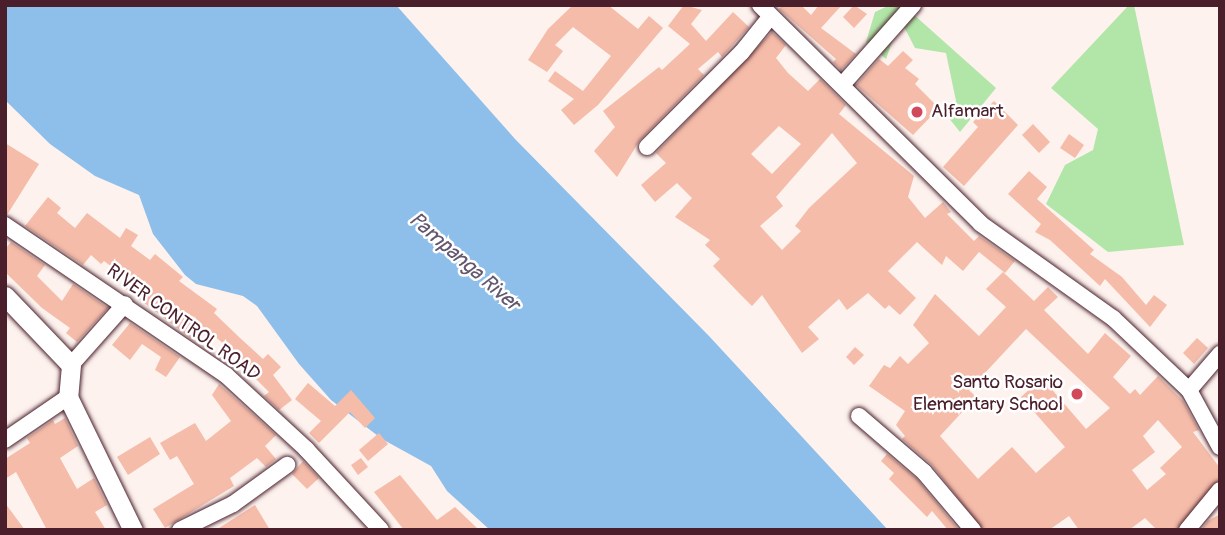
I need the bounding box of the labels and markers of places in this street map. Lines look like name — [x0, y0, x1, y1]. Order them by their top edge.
place label: Alfamart — [931, 101, 1004, 123]
marker: Alfamart — [909, 104, 925, 120]
place label: Santo Rosario Elementary School — [913, 372, 1063, 416]
marker: Santo Rosario Elementary School — [1069, 386, 1085, 402]

